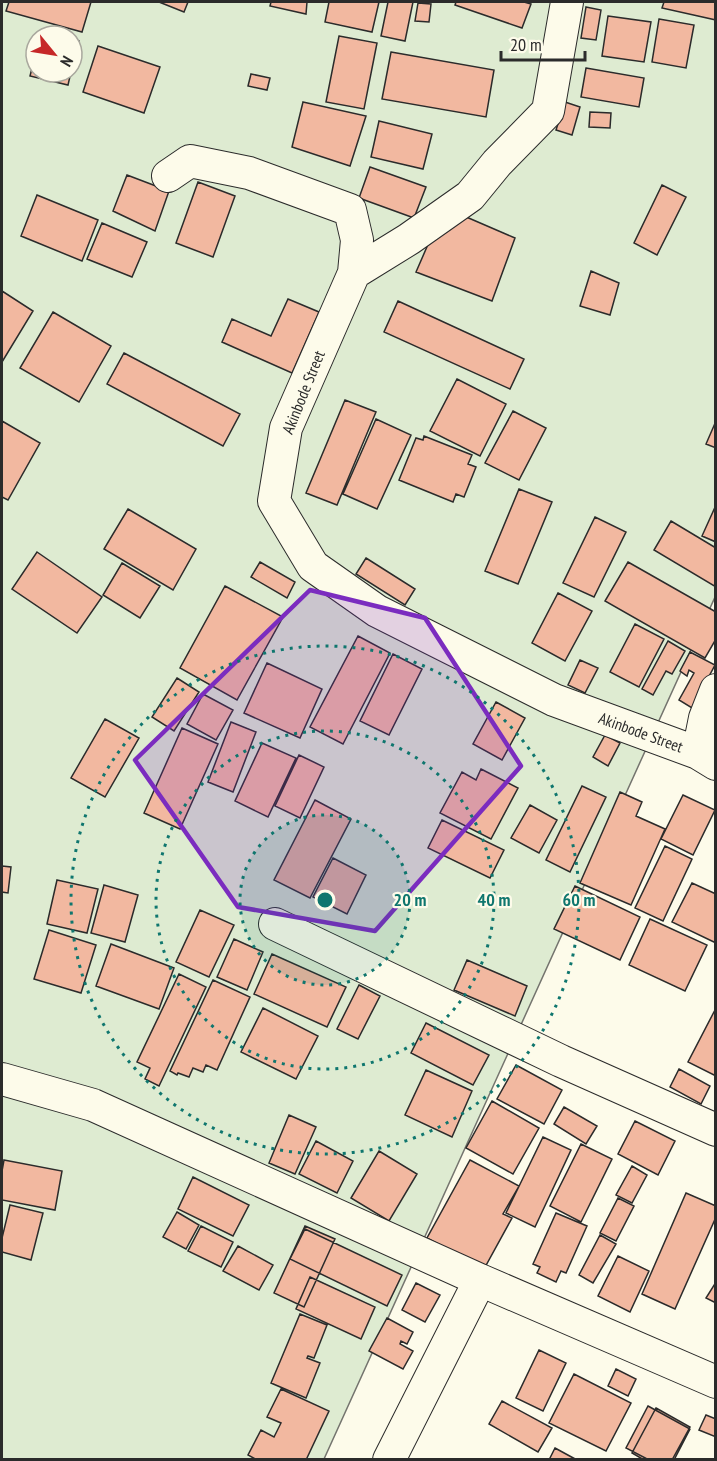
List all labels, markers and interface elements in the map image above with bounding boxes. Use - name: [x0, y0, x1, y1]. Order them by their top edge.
- north arrow: [24, 24, 84, 84]
- scale bar: [501, 24, 585, 62]
- text: 20 m: [510, 33, 542, 56]
- text: N: [56, 53, 78, 70]
- street label: Akinbode Street: [277, 347, 329, 437]
- street label: Akinbode Street: [596, 708, 686, 757]
- text: 20 m: [394, 888, 426, 911]
- text: 40 m: [478, 888, 510, 911]
- text: 60 m: [563, 888, 595, 911]
- centre of rings: [315, 890, 335, 910]

